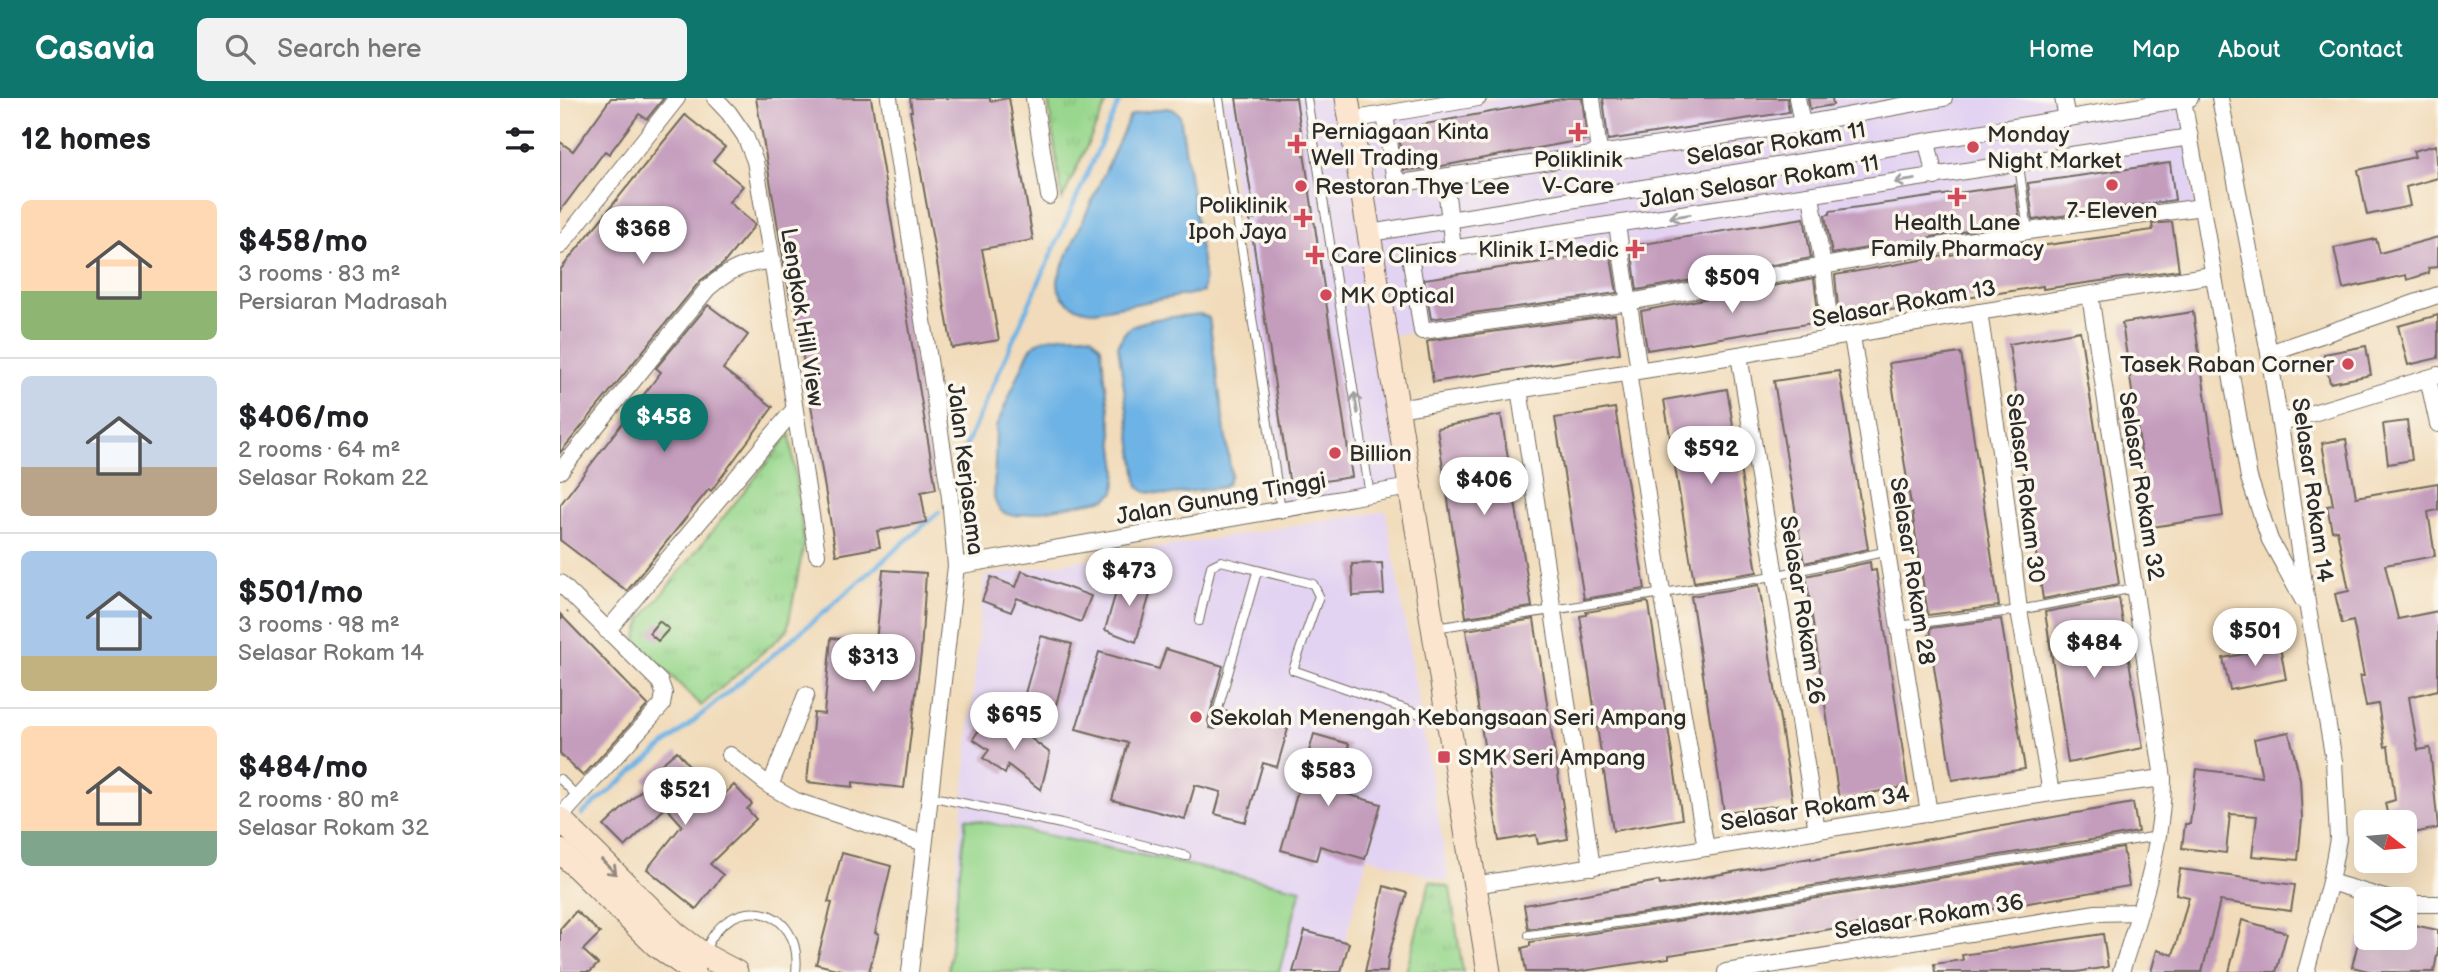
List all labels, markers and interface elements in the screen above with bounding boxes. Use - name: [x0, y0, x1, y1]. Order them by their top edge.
- search box: [197, 18, 687, 81]
- text: Casavia: [35, 29, 155, 69]
- icon: search: [221, 30, 259, 68]
- text: Search here: [277, 34, 421, 65]
- text: Home: [2029, 35, 2094, 64]
- text: Map: [2132, 35, 2180, 64]
- text: About: [2218, 35, 2280, 64]
- text: Contact: [2318, 35, 2403, 64]
- street label: Selasar Rokam 11: [1685, 116, 1868, 172]
- place label: Perniagaan Kinta Well Trading: [1311, 118, 1489, 172]
- icon: filters: [501, 121, 539, 159]
- place label: Monday Night Market: [1987, 121, 2122, 175]
- text: 12 homes: [21, 122, 151, 158]
- marker: Poliklinik V-Care: [1568, 122, 1588, 142]
- marker: Perniagaan Kinta Well Trading: [1289, 136, 1305, 152]
- marker: Monday Night Market: [1965, 139, 1981, 155]
- place label: Poliklinik V-Care: [1534, 146, 1623, 200]
- street label: Jalan Selasar Rokam 11: [1637, 149, 1881, 215]
- place label: Restoran Thye Lee: [1315, 173, 1510, 201]
- one-way arrow: [1894, 175, 1917, 188]
- marker: 7-Eleven: [2104, 177, 2120, 193]
- marker: Restoran Thye Lee: [1293, 178, 1309, 194]
- marker: Health Lane Family Pharmacy: [1949, 189, 1965, 205]
- place label: Poliklinik Ipoh Jaya: [1188, 192, 1288, 246]
- place label: 7-Eleven: [2067, 197, 2157, 225]
- pin: $368: [602, 206, 684, 266]
- marker: Poliklinik Ipoh Jaya: [1293, 208, 1313, 228]
- place label: Health Lane Family Pharmacy: [1870, 209, 2044, 263]
- one-way arrow: [1669, 210, 1692, 223]
- text: $368: [615, 215, 671, 243]
- text: $458/mo: [238, 224, 368, 260]
- street label: Lengkok Hill View: [774, 226, 830, 409]
- icon: home: [77, 228, 161, 312]
- place label: Klinik I-Medic: [1478, 236, 1619, 264]
- marker: Klinik I-Medic: [1625, 239, 1645, 259]
- place label: Care Clinics: [1331, 242, 1457, 270]
- marker: Care Clinics: [1305, 245, 1325, 265]
- pin: $509: [1691, 256, 1773, 315]
- text: 3 rooms · 83 m²: [238, 260, 400, 288]
- text: $509: [1704, 264, 1760, 292]
- street label: Selasar Rokam 13: [1810, 274, 1998, 334]
- place label: MK Optical: [1340, 282, 1454, 310]
- marker: MK Optical: [1318, 287, 1334, 303]
- text: Persiaran Madrasah: [238, 288, 447, 316]
- place label: Tasek Raban Corner: [2120, 351, 2335, 379]
- marker: Tasek Raban Corner: [2340, 356, 2356, 372]
- street label: Jalan Kerjasama: [941, 381, 989, 557]
- street label: Selasar Rokam 32: [2112, 390, 2170, 583]
- one-way arrow: [1349, 392, 1362, 415]
- street label: Selasar Rokam 30: [1999, 392, 2051, 584]
- pin: $458: [623, 394, 705, 454]
- street label: Selasar Rokam 14: [2285, 396, 2339, 584]
- text: $406/mo: [238, 400, 369, 436]
- text: $458: [636, 403, 692, 431]
- icon: home: [77, 404, 161, 488]
- pin: $592: [1670, 426, 1752, 486]
- text: $592: [1683, 435, 1739, 463]
- text: 2 rooms · 64 m²: [238, 436, 400, 464]
- place label: Billion: [1349, 440, 1412, 468]
- marker: Billion: [1327, 445, 1343, 461]
- pin: $406: [1443, 458, 1525, 517]
- text: Selasar Rokam 22: [238, 464, 428, 492]
- text: $406: [1456, 466, 1512, 494]
- street label: Jalan Gunung Tinggi: [1114, 467, 1328, 531]
- street label: Selasar Rokam 28: [1883, 475, 1941, 667]
- street label: Selasar Rokam 26: [1773, 514, 1831, 706]
- pin: $473: [1088, 548, 1170, 608]
- text: $473: [1102, 557, 1156, 585]
- text: $501/mo: [238, 575, 363, 611]
- icon: home: [77, 579, 161, 663]
- pin: $501: [2214, 608, 2296, 668]
- text: 3 rooms · 98 m²: [238, 611, 400, 639]
- text: $501: [2229, 617, 2281, 645]
- pin: $484: [2053, 620, 2135, 680]
- text: $484: [2066, 629, 2122, 657]
- pin: $313: [832, 634, 914, 694]
- text: Selasar Rokam 14: [238, 639, 424, 667]
- text: $313: [847, 643, 899, 671]
- pin: $695: [973, 692, 1055, 752]
- text: $695: [986, 701, 1042, 729]
- place label: Sekolah Menengah Kebangsaan Seri Ampang: [1210, 704, 1686, 732]
- marker: Sekolah Menengah Kebangsaan Seri Ampang: [1188, 709, 1204, 725]
- place label: SMK Seri Ampang: [1458, 744, 1645, 772]
- pin: $583: [1287, 748, 1369, 808]
- marker: SMK Seri Ampang: [1436, 749, 1452, 765]
- text: $484/mo: [238, 750, 368, 786]
- icon: home: [77, 754, 161, 838]
- text: $583: [1300, 757, 1356, 785]
- pin: $521: [644, 768, 726, 827]
- text: $521: [659, 776, 711, 804]
- street label: Selasar Rokam 34: [1719, 780, 1912, 838]
- text: 2 rooms · 80 m²: [238, 786, 399, 814]
- north arrow: [2354, 810, 2417, 873]
- map controls: [2354, 810, 2417, 950]
- text: Selasar Rokam 32: [238, 814, 429, 842]
- one-way arrow: [600, 859, 617, 876]
- button: layers: [2354, 887, 2417, 950]
- street label: Selasar Rokam 36: [1833, 888, 2026, 946]

